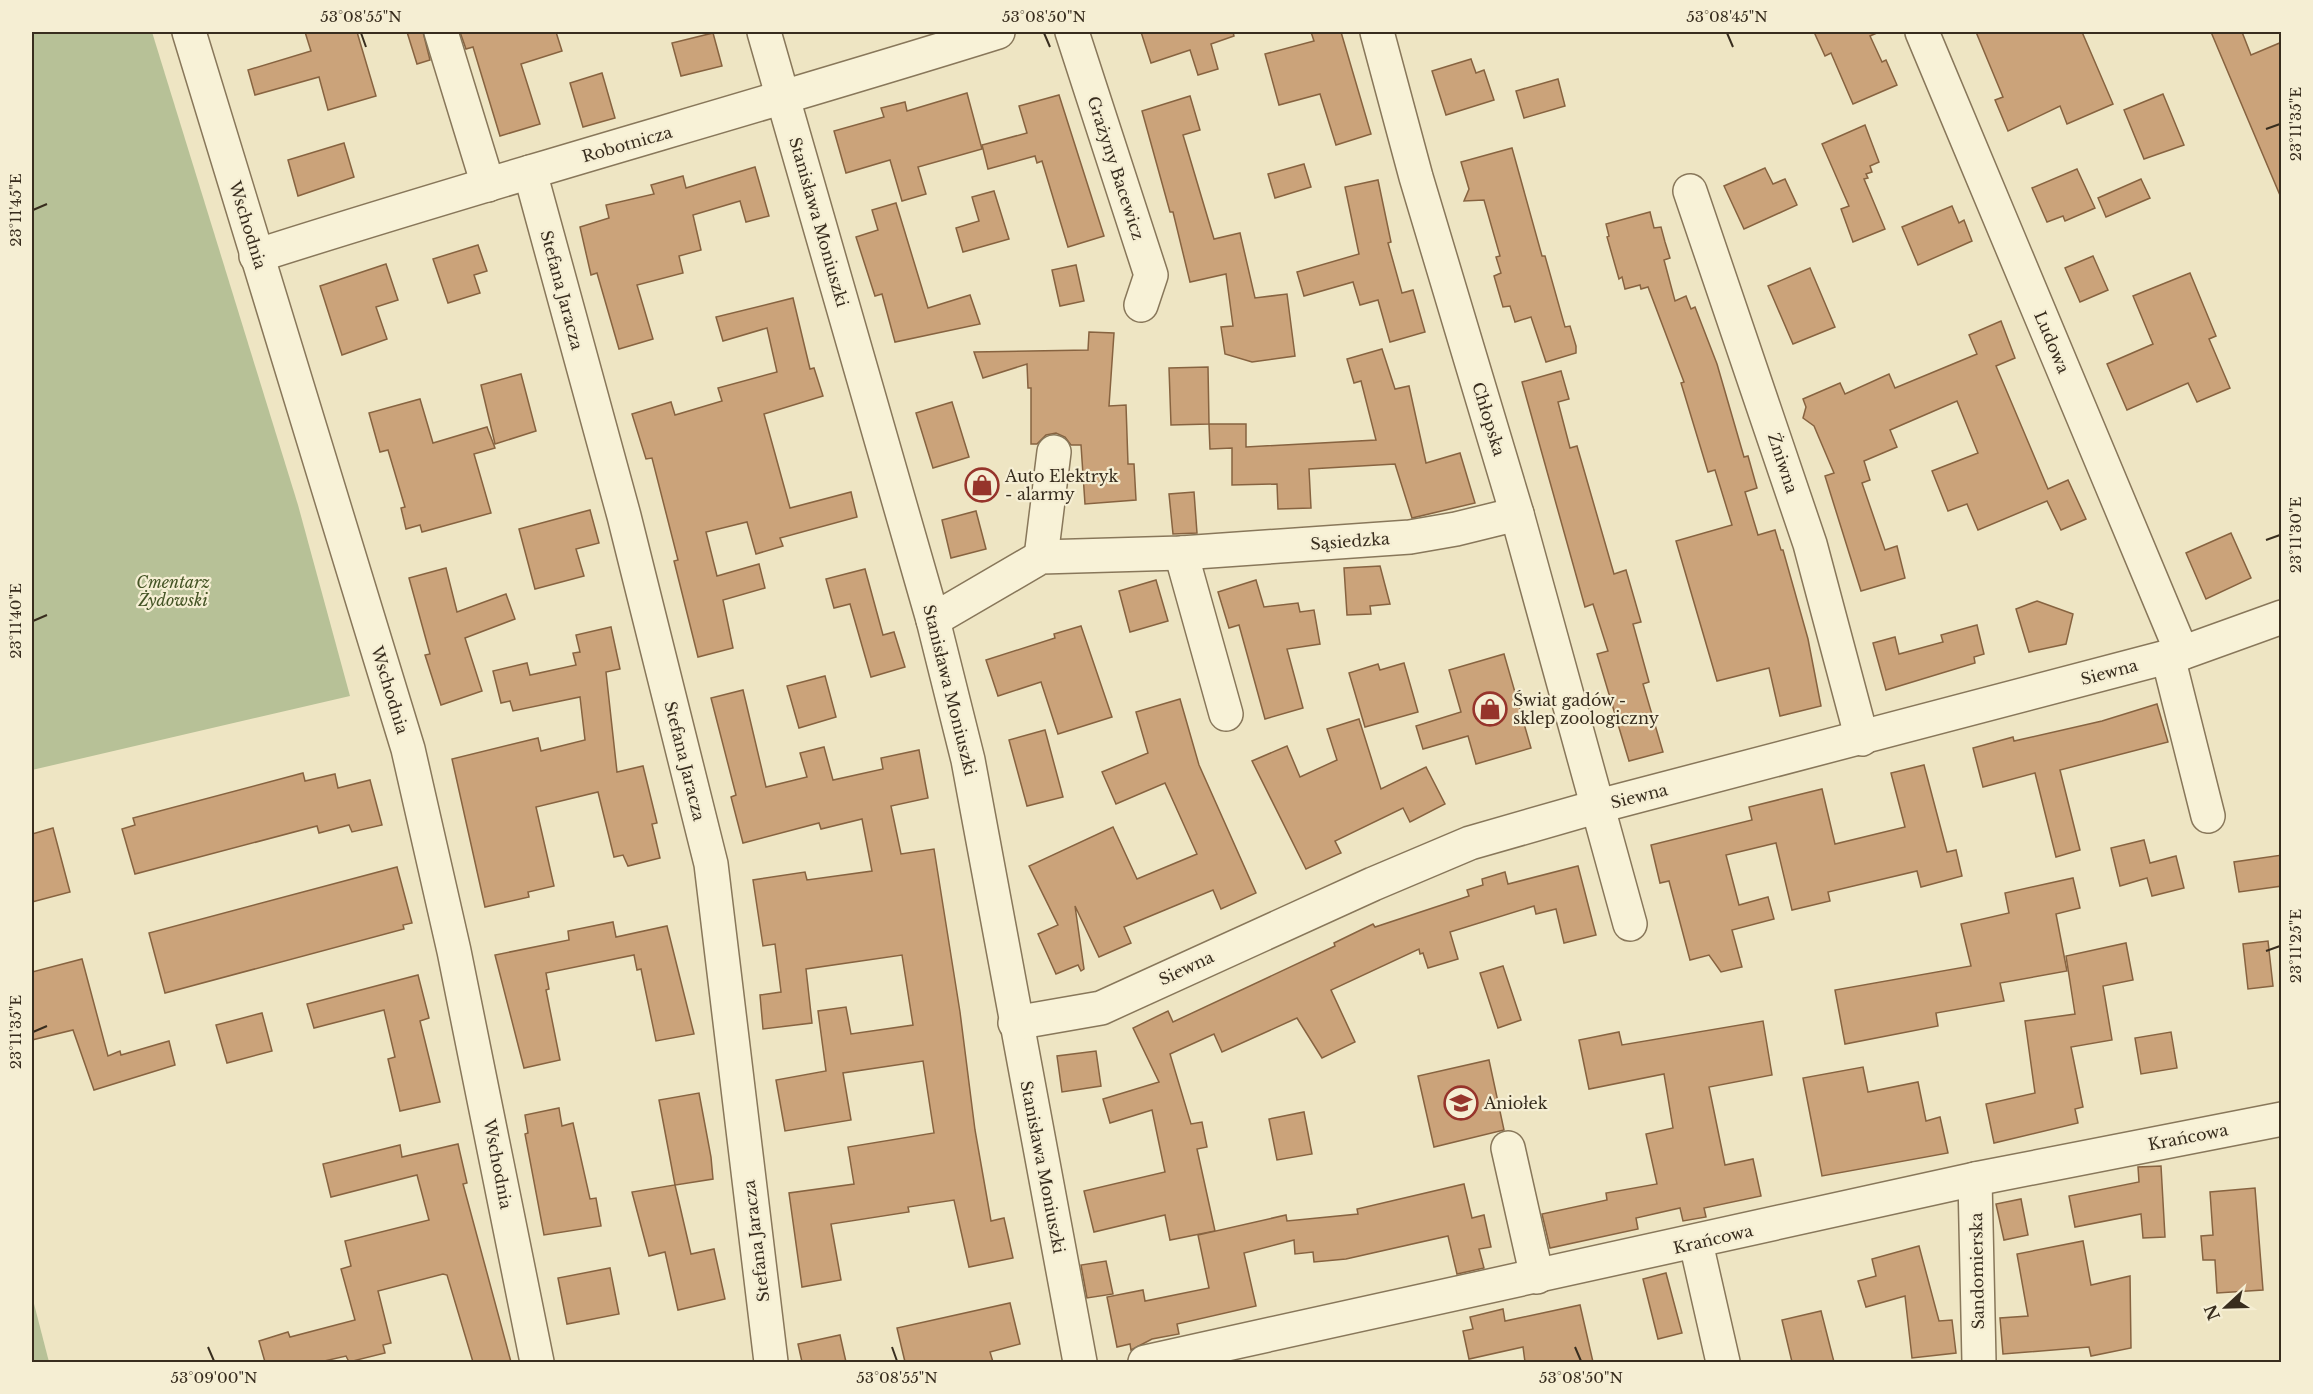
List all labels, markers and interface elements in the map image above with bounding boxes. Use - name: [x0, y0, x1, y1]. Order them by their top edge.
- text: 53°08'55"N: [320, 7, 402, 26]
- text: 53°08'50"N: [1002, 7, 1086, 26]
- text: 53°08'45"N: [1686, 7, 1768, 26]
- text: 23°11'35"E: [2286, 87, 2305, 161]
- street label: Grażyny Bacewicz: [1083, 94, 1149, 242]
- street label: Robotnicza: [580, 122, 674, 166]
- street label: Stanisława Moniuszki: [785, 135, 853, 310]
- text: 23°11'45"E: [6, 173, 25, 247]
- street label: Wschodnia: [225, 178, 271, 272]
- street label: Stefana Jaracza: [536, 228, 588, 352]
- street label: Ludowa: [2030, 308, 2074, 376]
- street label: Chłopska: [1468, 380, 1510, 459]
- street label: Żniwna: [1764, 430, 1802, 496]
- place label: Auto Elektryk - alarmy: [1004, 466, 1119, 504]
- shop icon: Auto Elektryk - alarmy: [964, 467, 1000, 503]
- text: 23°11'30"E: [2286, 497, 2305, 573]
- street label: Sąsiedzka: [1310, 528, 1390, 554]
- park label: Cmentarz Żydowski: [136, 572, 210, 610]
- text: 23°11'40"E: [6, 583, 25, 659]
- street label: Stanisława Moniuszki: [919, 602, 981, 778]
- street label: Wschodnia: [367, 643, 413, 737]
- street label: Siewna: [2078, 655, 2140, 689]
- place label: Świat gadów - sklep zoologiczny: [1513, 690, 1660, 728]
- shop icon: Świat gadów - sklep zoologiczny: [1472, 691, 1508, 727]
- street label: Stefana Jaracza: [660, 699, 710, 823]
- street label: Siewna: [1608, 779, 1670, 813]
- text: 23°11'25"E: [2286, 909, 2305, 983]
- street label: Siewna: [1155, 947, 1217, 989]
- text: 23°11'35"E: [6, 995, 25, 1069]
- street label: Stanisława Moniuszki: [1016, 1079, 1070, 1256]
- school or university icon: Aniołek: [1443, 1085, 1479, 1121]
- place label: Aniołek: [1483, 1093, 1548, 1113]
- street label: Wschodnia: [479, 1116, 517, 1211]
- street label: Krańcowa: [2146, 1119, 2230, 1155]
- street label: Stefana Jaracza: [739, 1179, 773, 1303]
- street label: Sandomierska: [1966, 1212, 1988, 1330]
- street label: Krańcowa: [1671, 1220, 1755, 1258]
- north arrow: [2196, 1277, 2256, 1337]
- text: N: [2200, 1302, 2224, 1323]
- text: 53°09'00"N: [171, 1368, 258, 1387]
- text: 53°08'55"N: [856, 1368, 938, 1387]
- text: 53°08'50"N: [1539, 1368, 1623, 1387]

